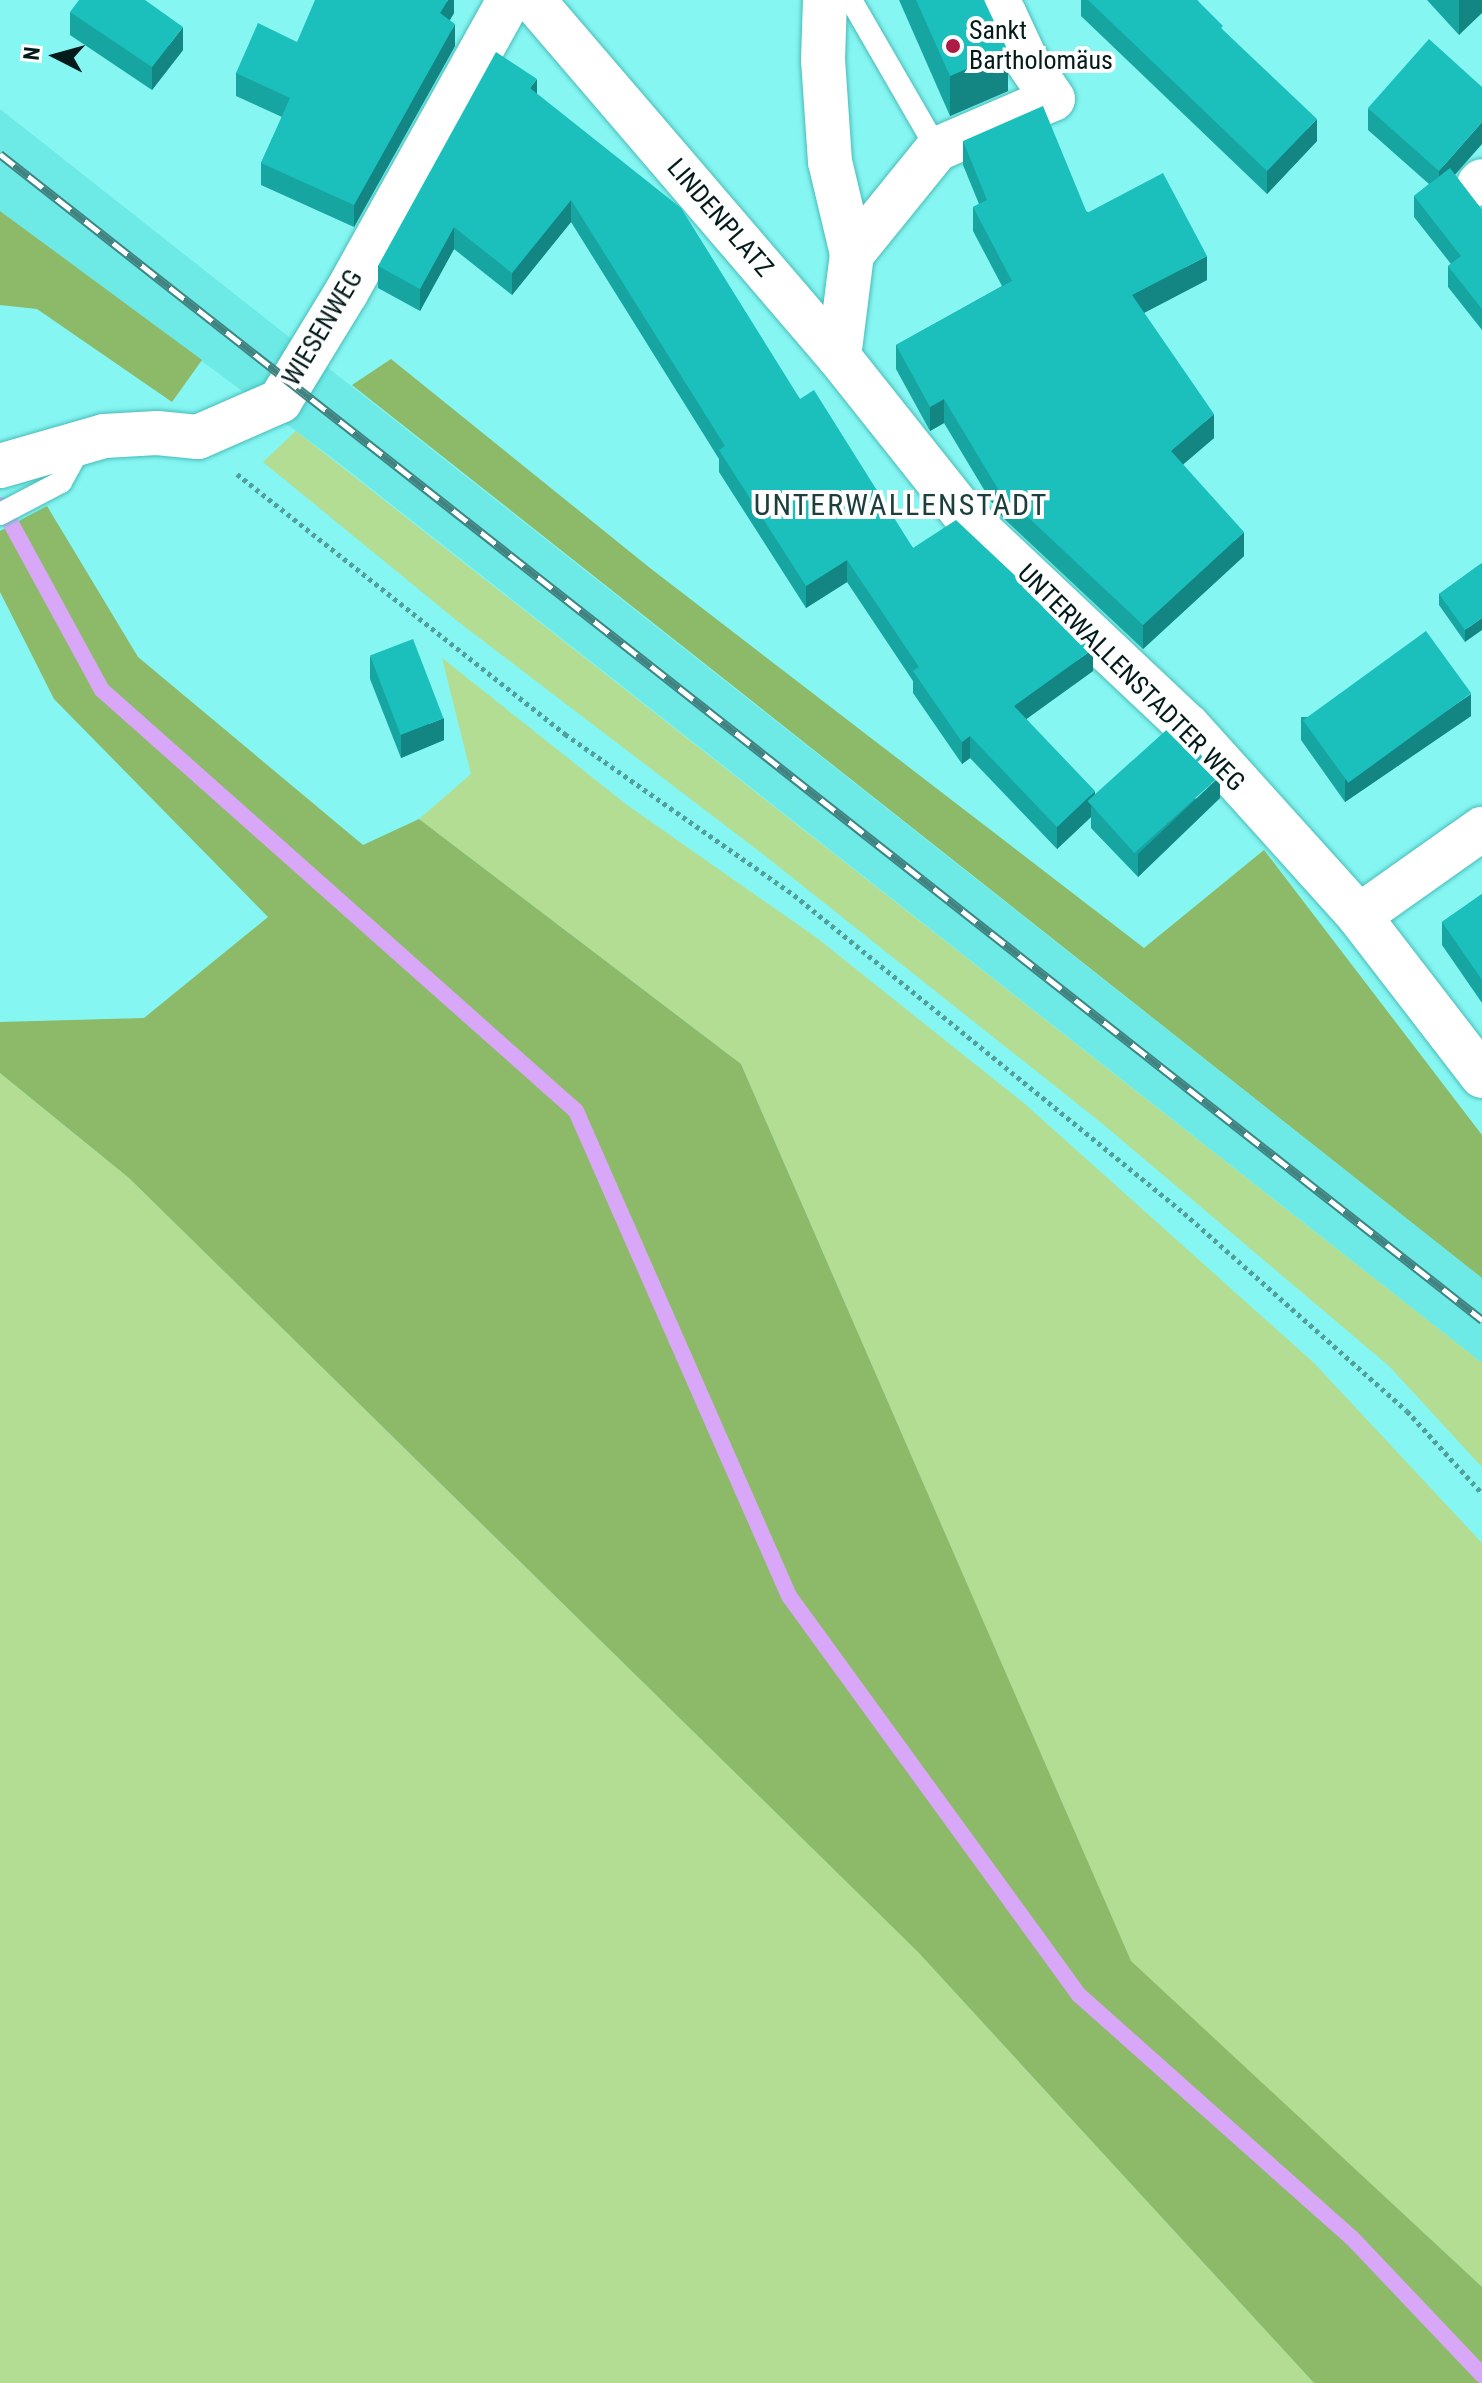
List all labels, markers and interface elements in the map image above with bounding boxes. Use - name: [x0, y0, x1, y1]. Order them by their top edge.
- place label: Sankt Bartholomäus: [969, 15, 1113, 76]
- north arrow: [16, 16, 96, 96]
- marker: Sankt Bartholomäus: [944, 37, 962, 55]
- text: N: [18, 45, 45, 61]
- street label: LINDENPLATZ: [660, 153, 780, 283]
- street label: WIESENWEG: [276, 264, 370, 392]
- district label: UNTERWALLENSTADT: [754, 487, 1048, 523]
- street label: UNTERWALLENSTADTER WEG: [1011, 558, 1251, 798]

